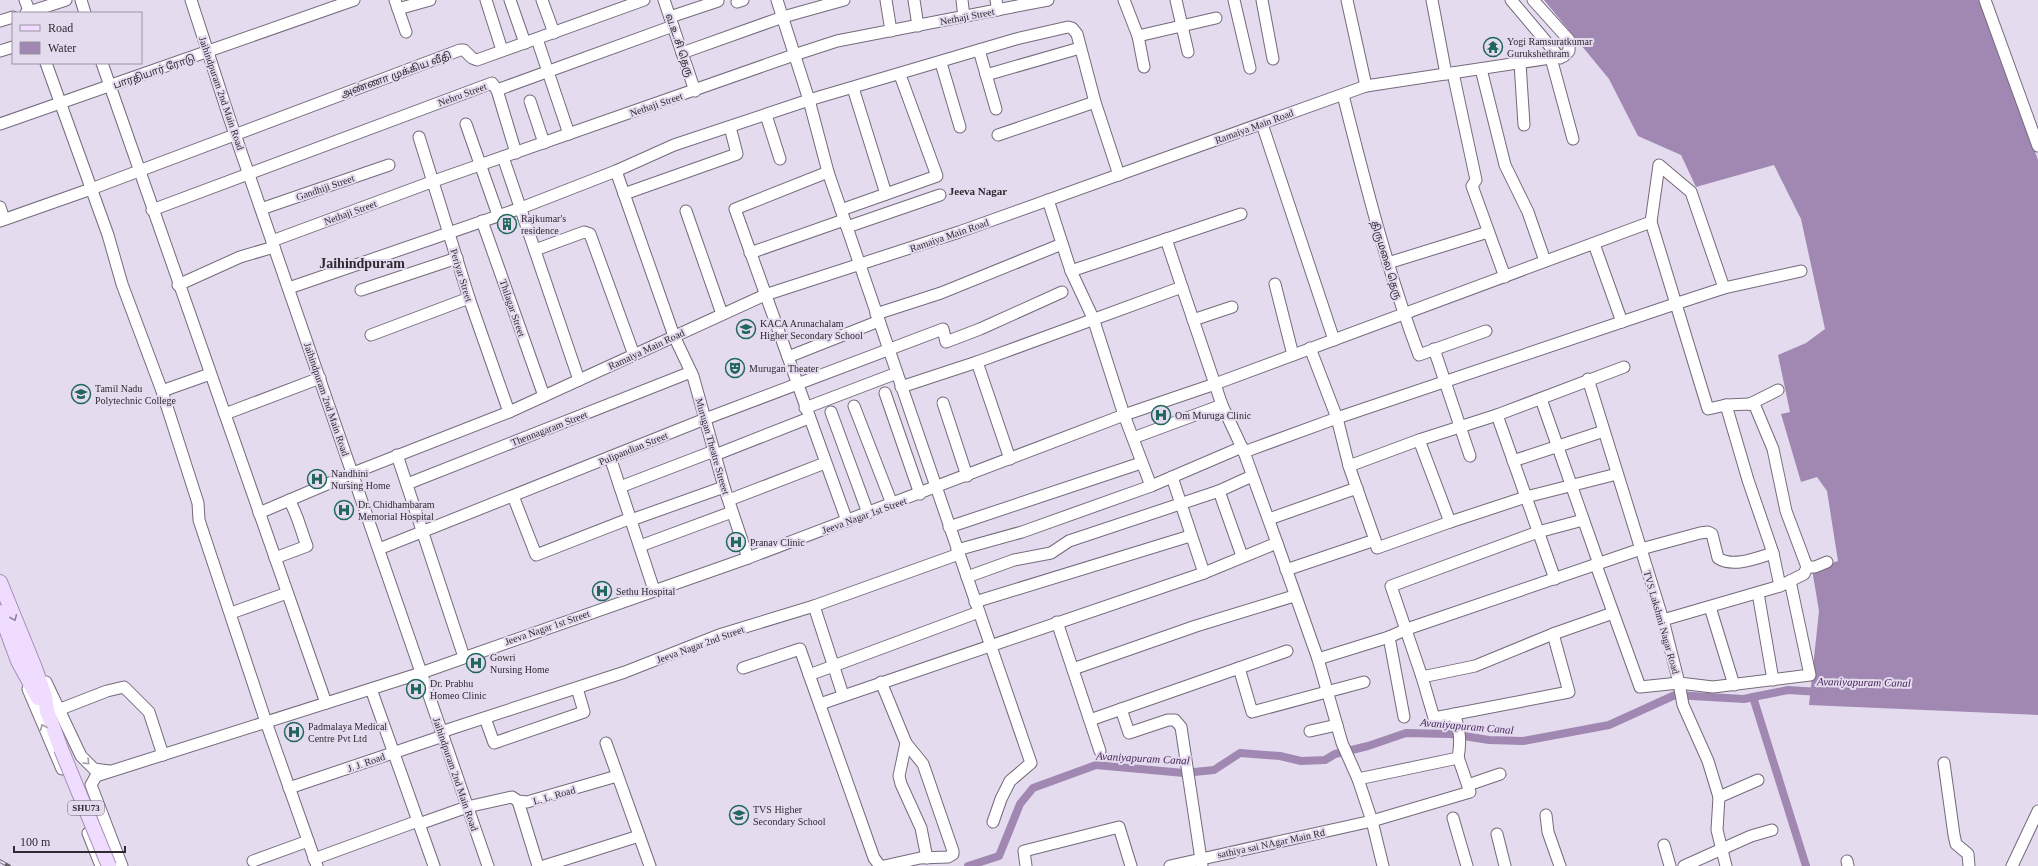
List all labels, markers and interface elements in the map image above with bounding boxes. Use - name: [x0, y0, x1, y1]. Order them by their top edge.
- street label: Nethaji Street: [939, 6, 995, 27]
- legend: [12, 12, 142, 64]
- street label: வ.உ.சி தெரு: [663, 12, 696, 79]
- text: Road: [48, 21, 73, 35]
- street label: Jaihindpuram 2nd Main Road: [197, 35, 246, 151]
- temple icon: Yogi Ramsuratkumar Gurukshethram: [1482, 36, 1504, 58]
- place label: Yogi Ramsuratkumar Gurukshethram: [1507, 36, 1593, 59]
- text: Water: [48, 41, 76, 55]
- street label: அண்ணா முக்கிய வீதி: [339, 49, 453, 101]
- street label: பாரதியார் ரோடு: [112, 52, 197, 92]
- street label: Nehru Street: [436, 81, 488, 108]
- street label: Nethaji Street: [628, 90, 684, 119]
- street label: Ramaiya Main Road: [1213, 107, 1295, 146]
- street label: Gandhiji Street: [295, 172, 356, 203]
- district label: Jeeva Nagar: [949, 185, 1007, 197]
- street label: Nethaji Street: [322, 198, 378, 227]
- building icon: Rajkumar's residence: [496, 213, 518, 235]
- place label: Rajkumar's residence: [521, 213, 566, 236]
- street label: Ramaiya Main Road: [908, 217, 990, 254]
- street label: திருமலை தெரு: [1368, 219, 1404, 302]
- street label: Periyar Street: [448, 247, 475, 303]
- district label: Jaihindpuram: [319, 256, 405, 271]
- street label: Thilagar Street: [498, 278, 528, 338]
- school or university icon: KACA Arunachalam Higher Secondary School: [735, 318, 757, 340]
- place label: KACA Arunachalam Higher Secondary School: [760, 318, 863, 341]
- street label: Ramaiya Main Road: [606, 327, 686, 372]
- street label: Jaihindpuram 2nd Main Road: [302, 341, 351, 457]
- theatre icon: Murugan Theater: [724, 357, 746, 379]
- place label: Murugan Theater: [749, 363, 819, 374]
- school or university icon: Tamil Nadu Polytechnic College: [70, 383, 92, 405]
- place label: Tamil Nadu Polytechnic College: [95, 383, 176, 406]
- street label: Murugan Theatre Streeet: [693, 397, 732, 496]
- hospital icon: Om Muruga Clinic: [1150, 404, 1172, 426]
- street label: Thennagaram Street: [509, 409, 589, 448]
- place label: Om Muruga Clinic: [1175, 410, 1252, 421]
- street label: Pulipandian Street: [597, 429, 670, 467]
- hospital icon: Nandhini Nursing Home: [306, 468, 328, 490]
- place label: Nandhini Nursing Home: [331, 468, 391, 491]
- street label: Jeeva Nagar 1st Street: [820, 495, 908, 536]
- hospital icon: Dr. Chidhambaram Memorial Hospital: [333, 499, 355, 521]
- place label: Dr. Chidhambaram Memorial Hospital: [358, 499, 435, 522]
- hospital icon: Pranav Clinic: [725, 531, 747, 553]
- place label: Pranav Clinic: [750, 537, 805, 548]
- street label: TVS Lakshmi Nagar Road: [1641, 569, 1682, 675]
- hospital icon: Sethu Hospital: [591, 580, 613, 602]
- place label: Sethu Hospital: [616, 586, 675, 597]
- street label: Jeeva Nagar 1st Street: [503, 608, 591, 647]
- one-way arrow: [10, 615, 18, 622]
- street label: Jeeva Nagar 2nd Street: [655, 623, 746, 665]
- hospital icon: Gowri Nursing Home: [465, 652, 487, 674]
- place label: Gowri Nursing Home: [490, 652, 550, 675]
- water label: Avaniyapuram Canal: [1816, 675, 1911, 689]
- hospital icon: Dr. Prabhu Homeo Clinic: [405, 678, 427, 700]
- place label: Dr. Prabhu Homeo Clinic: [430, 678, 487, 701]
- street label: Jaihindpuram 2nd Main Road: [431, 716, 480, 832]
- water label: Avaniyapuram Canal: [1419, 716, 1514, 736]
- hospital icon: Padmalaya Medical Centre Pvt Ltd: [283, 721, 305, 743]
- place label: Padmalaya Medical Centre Pvt Ltd: [308, 721, 387, 744]
- one-way arrow: [40, 723, 48, 731]
- water label: Avaniyapuram Canal: [1095, 750, 1190, 766]
- street label: J. J. Road: [346, 751, 386, 774]
- one-way arrow: [82, 757, 90, 765]
- street label: L. L. Road: [532, 784, 576, 807]
- road number: SHU73: [68, 801, 104, 815]
- school or university icon: TVS Higher Secondary School: [728, 804, 750, 826]
- place label: TVS Higher Secondary School: [753, 804, 826, 827]
- street label: sathiya sai NAgar Main Rd: [1216, 827, 1326, 860]
- scale bar: [14, 828, 125, 854]
- text: 100 m: [20, 835, 51, 849]

